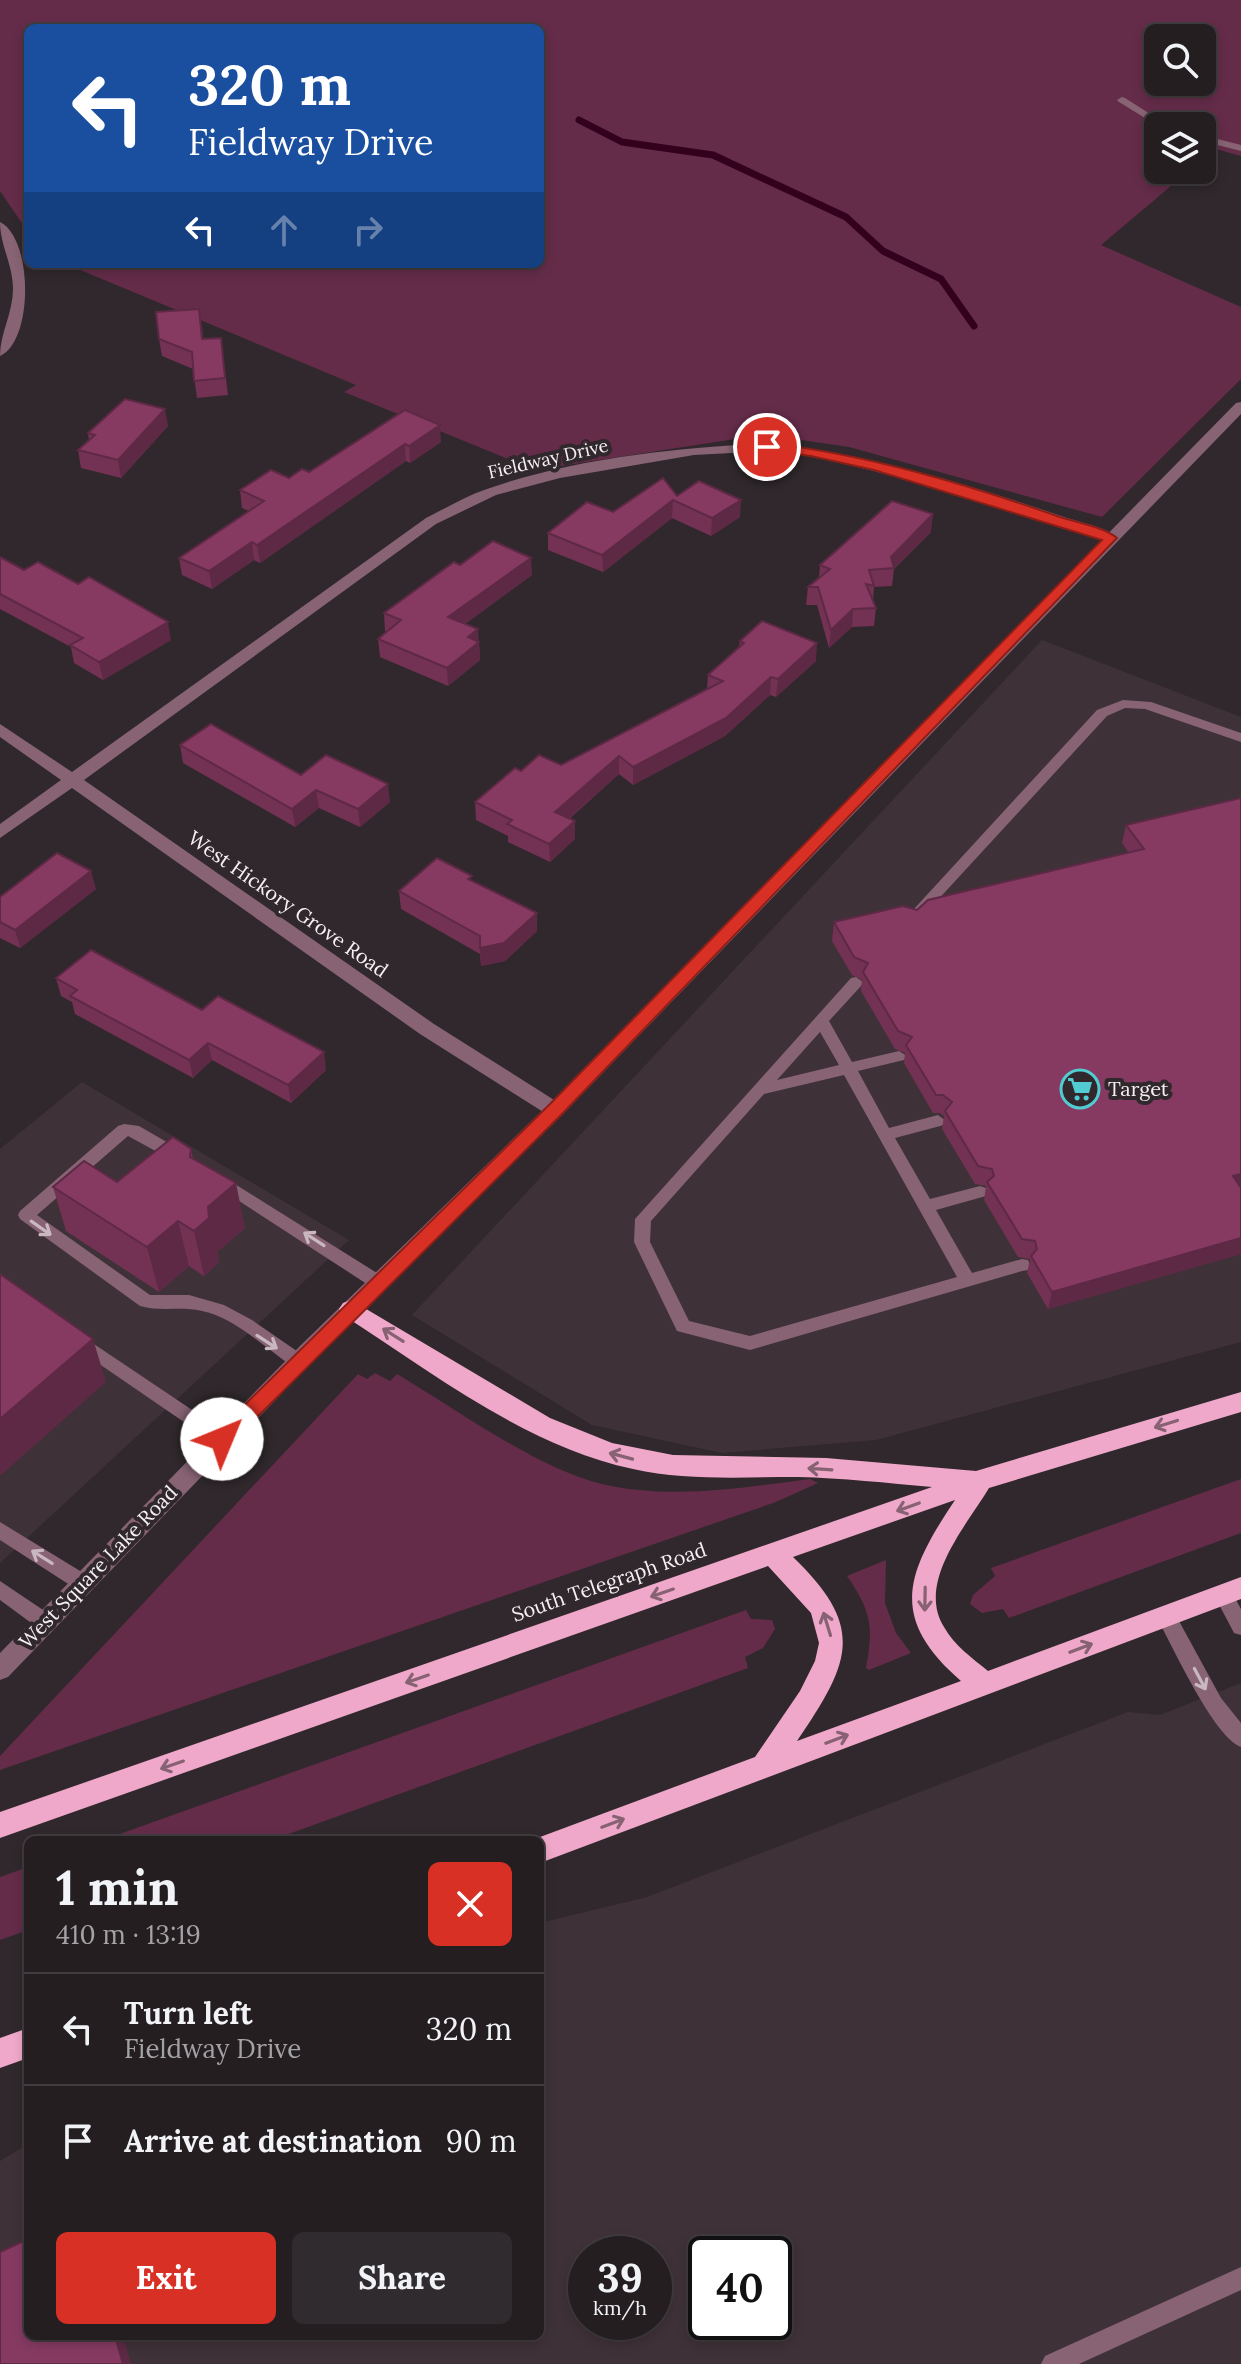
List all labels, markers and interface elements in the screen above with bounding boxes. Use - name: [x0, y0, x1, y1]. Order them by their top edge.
- map controls: [1144, 24, 1216, 184]
- button: search: [1144, 24, 1216, 96]
- text: 320 m: [188, 49, 351, 120]
- icon: left: [56, 56, 160, 160]
- button: layers: [1144, 112, 1216, 184]
- text: Fieldway Drive: [188, 119, 434, 165]
- icon: left: [178, 208, 222, 252]
- icon: ahead: [262, 208, 306, 252]
- icon: right: [346, 208, 390, 252]
- pin: [733, 413, 801, 481]
- icon: arrive: [745, 425, 789, 469]
- street label: Fieldway Drive: [485, 433, 611, 484]
- street label: West Hickory Grove Road: [183, 825, 393, 982]
- supermarket icon: Target: [1059, 1068, 1101, 1110]
- place label: Target: [1108, 1076, 1169, 1101]
- one-way arrow: [30, 1220, 52, 1236]
- one-way arrow: [303, 1231, 325, 1248]
- one-way arrow: [382, 1326, 405, 1342]
- one-way arrow: [256, 1333, 278, 1350]
- position arrow: [180, 1397, 264, 1481]
- one-way arrow: [1154, 1418, 1179, 1433]
- one-way arrow: [609, 1447, 635, 1462]
- one-way arrow: [807, 1462, 834, 1477]
- street label: West Square Lake Road: [13, 1480, 182, 1654]
- one-way arrow: [896, 1500, 921, 1515]
- street label: South Telegraph Road: [508, 1536, 710, 1627]
- one-way arrow: [31, 1548, 54, 1564]
- one-way arrow: [650, 1586, 675, 1601]
- one-way arrow: [917, 1586, 933, 1612]
- one-way arrow: [819, 1612, 833, 1637]
- one-way arrow: [1068, 1640, 1092, 1654]
- one-way arrow: [1193, 1667, 1209, 1690]
- one-way arrow: [405, 1672, 430, 1687]
- one-way arrow: [824, 1731, 849, 1745]
- one-way arrow: [160, 1758, 185, 1773]
- one-way arrow: [600, 1815, 625, 1829]
- text: 1 min: [56, 1857, 179, 1918]
- button: close: [428, 1862, 512, 1946]
- text: 410 m · 13:19: [56, 1918, 201, 1951]
- text: Turn left: [124, 1994, 252, 2032]
- icon: left: [56, 2007, 100, 2051]
- text: 320 m: [426, 2010, 512, 2048]
- text: Fieldway Drive: [124, 2032, 301, 2065]
- icon: arrive: [56, 2119, 100, 2163]
- text: Arrive at destination: [124, 2122, 422, 2160]
- text: 90 m: [446, 2122, 517, 2160]
- button: Exit: [56, 2232, 276, 2324]
- button: Share: [292, 2232, 512, 2324]
- speed limit sign: 40: [688, 2236, 792, 2340]
- text: 39: [597, 2252, 643, 2303]
- text: km/h: [593, 2295, 647, 2320]

